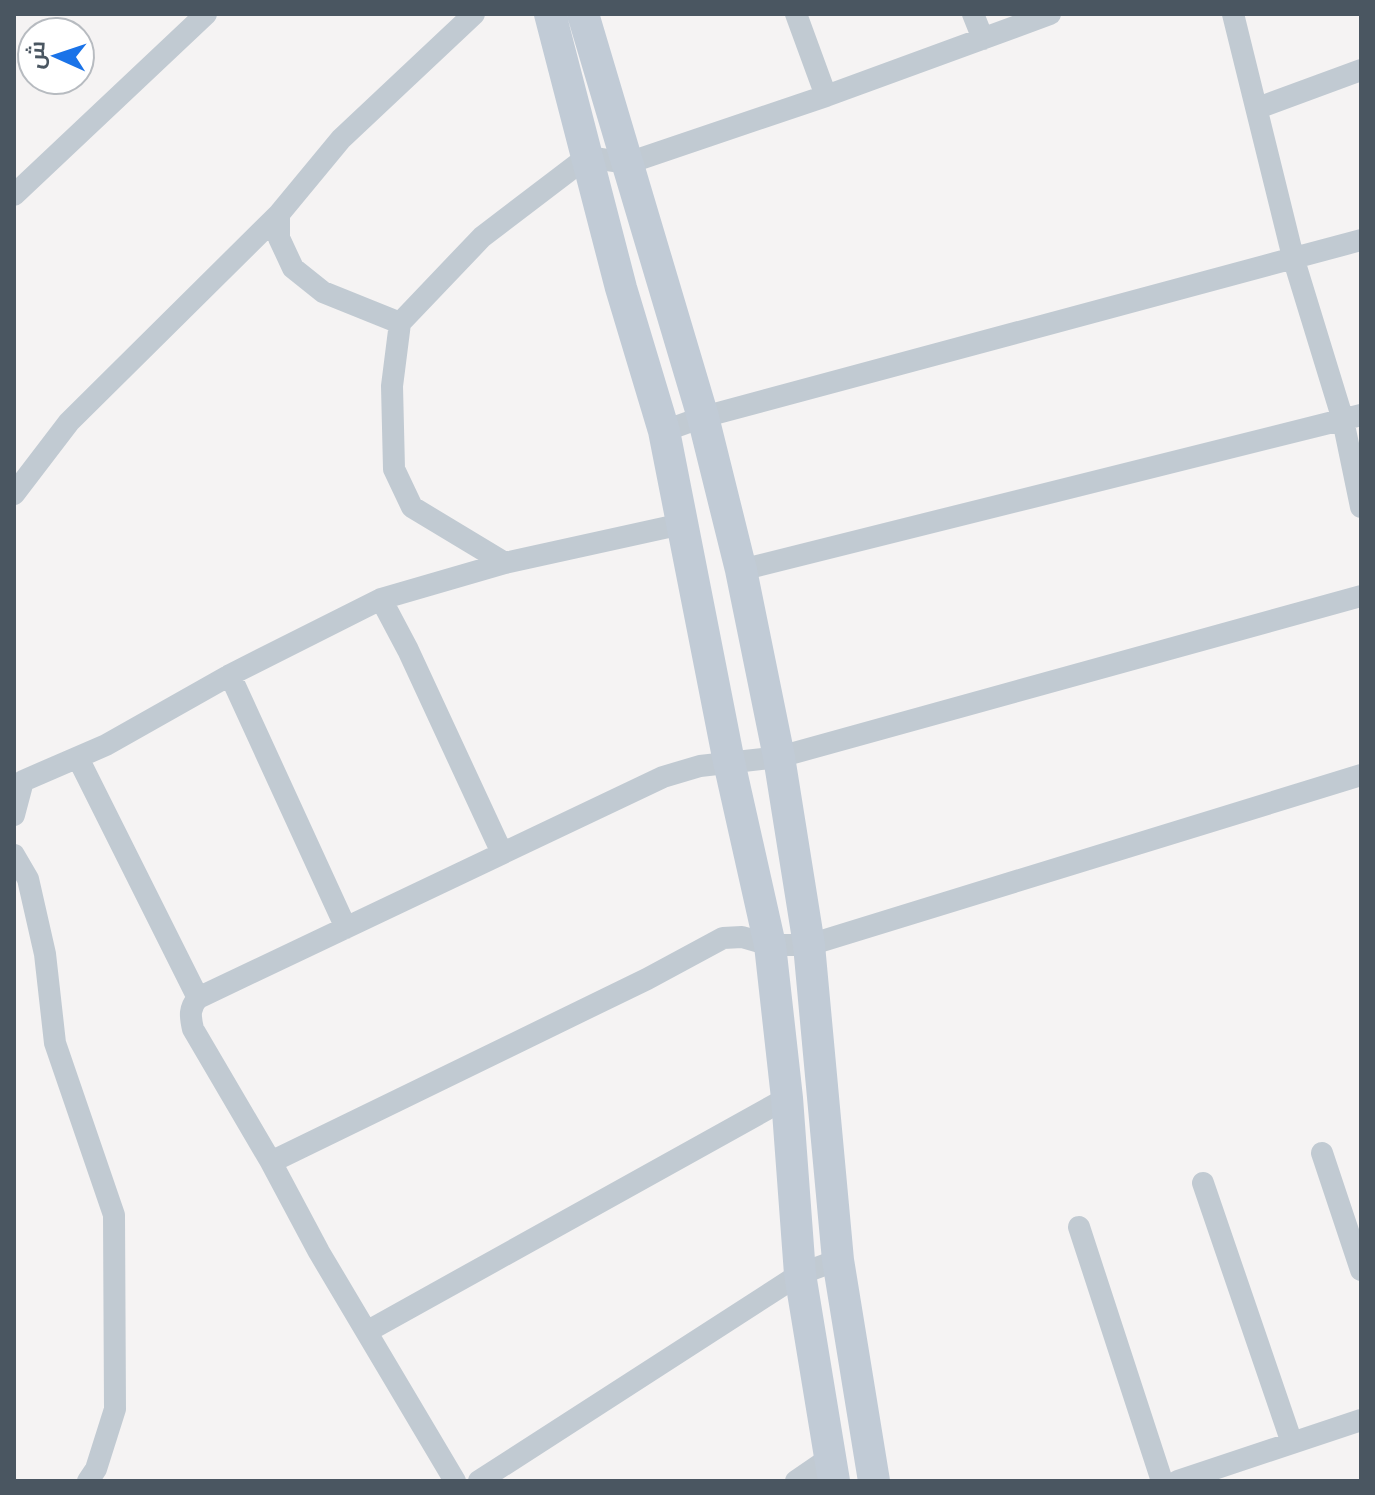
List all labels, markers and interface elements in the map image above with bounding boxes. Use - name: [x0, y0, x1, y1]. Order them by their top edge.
- north arrow: [16, 16, 96, 96]
- text: ش: [22, 40, 51, 70]

